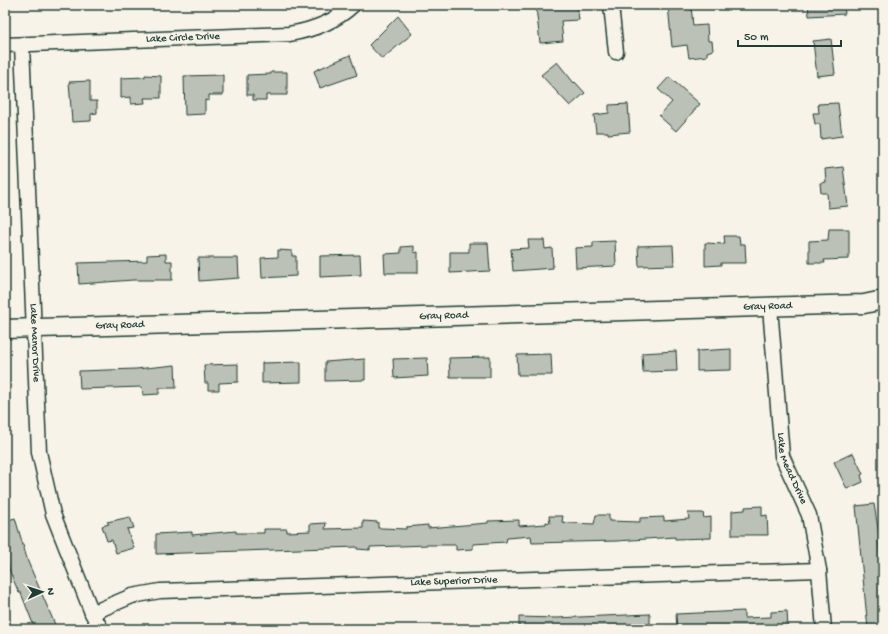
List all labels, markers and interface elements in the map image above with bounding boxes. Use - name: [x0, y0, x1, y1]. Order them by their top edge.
- scale bar: [738, 22, 841, 48]
- street label: Lake Circle Drive: [146, 31, 220, 46]
- text: 50 m: [744, 31, 769, 45]
- street label: Gray Road: [743, 300, 794, 314]
- street label: Lake Manor Drive: [27, 303, 42, 383]
- street label: Gray Road: [419, 309, 470, 323]
- street label: Gray Road: [95, 319, 146, 332]
- street label: Lake Mead Drive: [774, 432, 809, 506]
- north arrow: [22, 572, 62, 612]
- street label: Lake Superior Drive: [410, 574, 498, 589]
- text: N: [44, 588, 56, 595]

